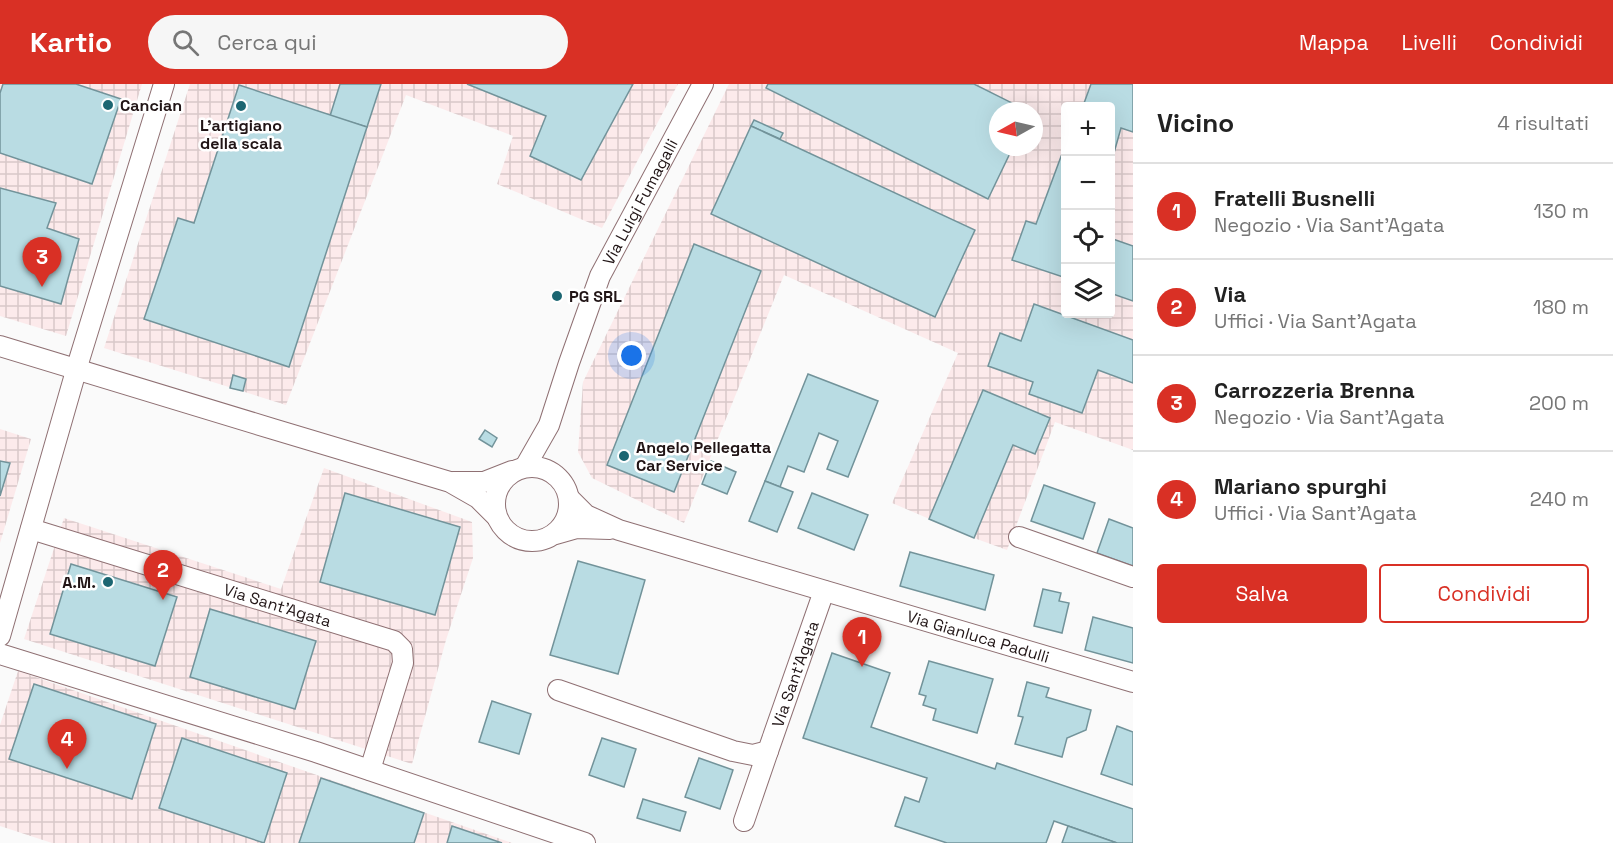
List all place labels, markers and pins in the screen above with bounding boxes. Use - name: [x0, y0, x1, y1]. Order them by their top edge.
- place label: Cancian: [120, 95, 182, 116]
- marker: Cancian: [101, 98, 115, 112]
- marker: L'artigiano della scala: [234, 99, 248, 113]
- place label: L'artigiano della scala: [200, 115, 282, 154]
- pin: 3: [22, 238, 62, 287]
- place label: PG SRL: [569, 286, 622, 307]
- marker: PG SRL: [550, 289, 564, 303]
- place label: Angelo Pellegatta Car Service: [636, 437, 771, 476]
- marker: Angelo Pellegatta Car Service: [617, 449, 631, 463]
- pin: 2: [144, 550, 182, 600]
- place label: A.M.: [62, 572, 96, 593]
- marker: A.M.: [101, 575, 115, 589]
- pin: 1: [842, 618, 882, 667]
- pin: 4: [48, 720, 86, 769]

